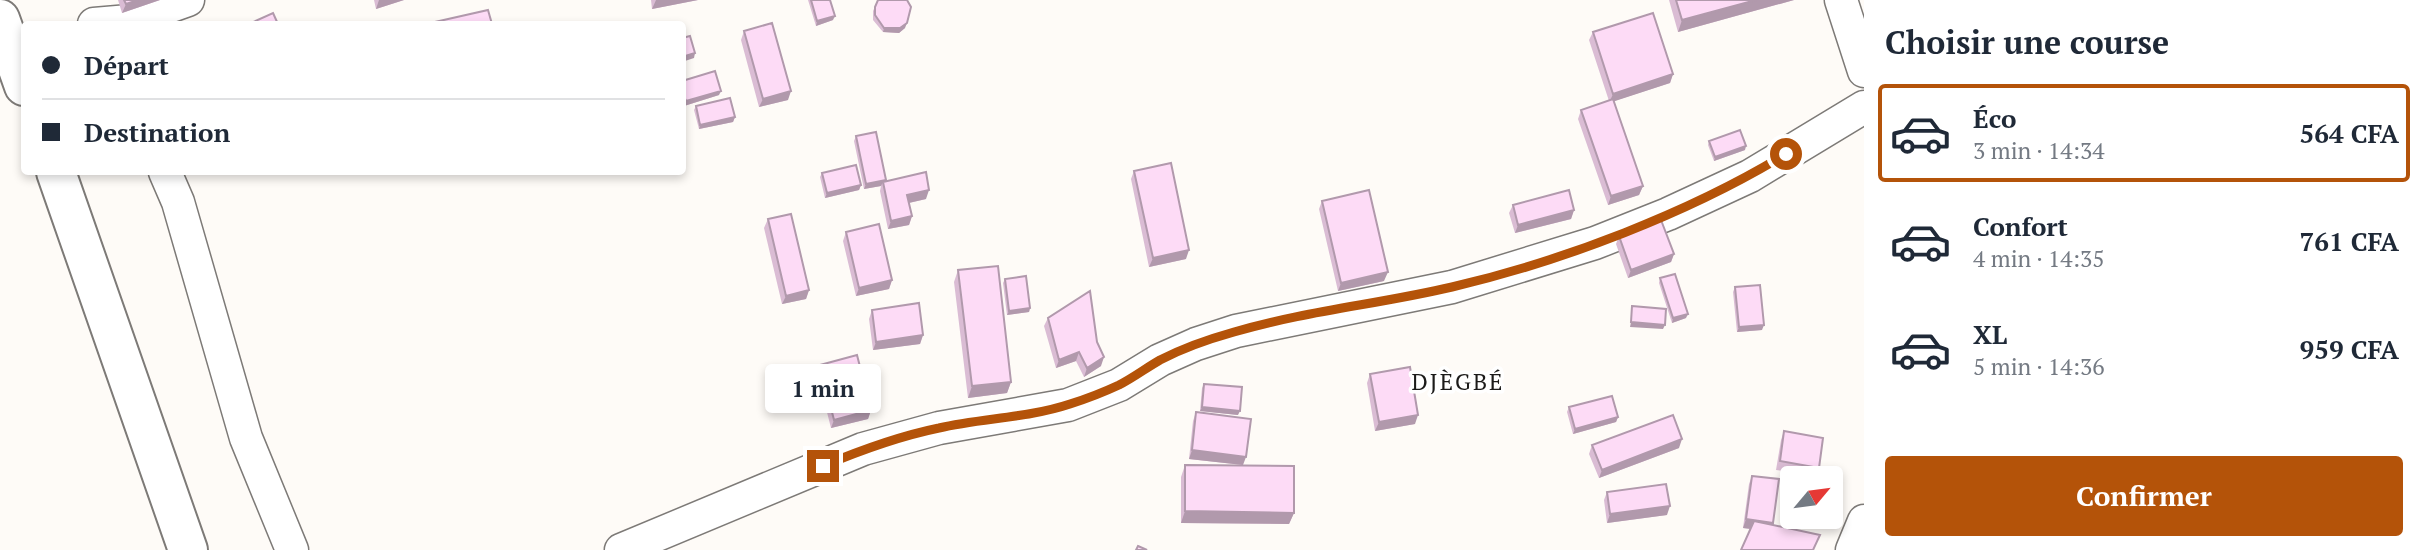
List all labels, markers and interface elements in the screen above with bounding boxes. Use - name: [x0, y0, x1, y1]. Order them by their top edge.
- text: Choisir une course: [1885, 21, 2169, 63]
- text: Départ: [84, 48, 169, 82]
- text: Éco: [1973, 101, 2016, 135]
- icon: car: [1889, 102, 1952, 165]
- text: Destination: [84, 115, 230, 149]
- text: 564 CFA: [2300, 116, 2399, 150]
- text: 3 min · 14:34: [1973, 135, 2105, 166]
- route start: [1770, 138, 1802, 170]
- text: Confort: [1973, 209, 2068, 243]
- icon: car: [1889, 210, 1952, 273]
- text: 761 CFA: [2300, 224, 2399, 258]
- text: 4 min · 14:35: [1973, 243, 2105, 274]
- text: XL: [1973, 317, 2007, 351]
- icon: car: [1889, 318, 1952, 381]
- text: 959 CFA: [2300, 332, 2399, 366]
- text: 5 min · 14:36: [1973, 351, 2105, 382]
- callout: 1 min: [765, 364, 881, 414]
- district label: DJÈGBÉ: [1412, 366, 1504, 397]
- text: 1 min: [792, 373, 854, 404]
- route end: [807, 450, 839, 482]
- button: Confirmer: [1885, 456, 2403, 536]
- north arrow: [1780, 466, 1843, 528]
- map controls: [1780, 466, 1843, 529]

